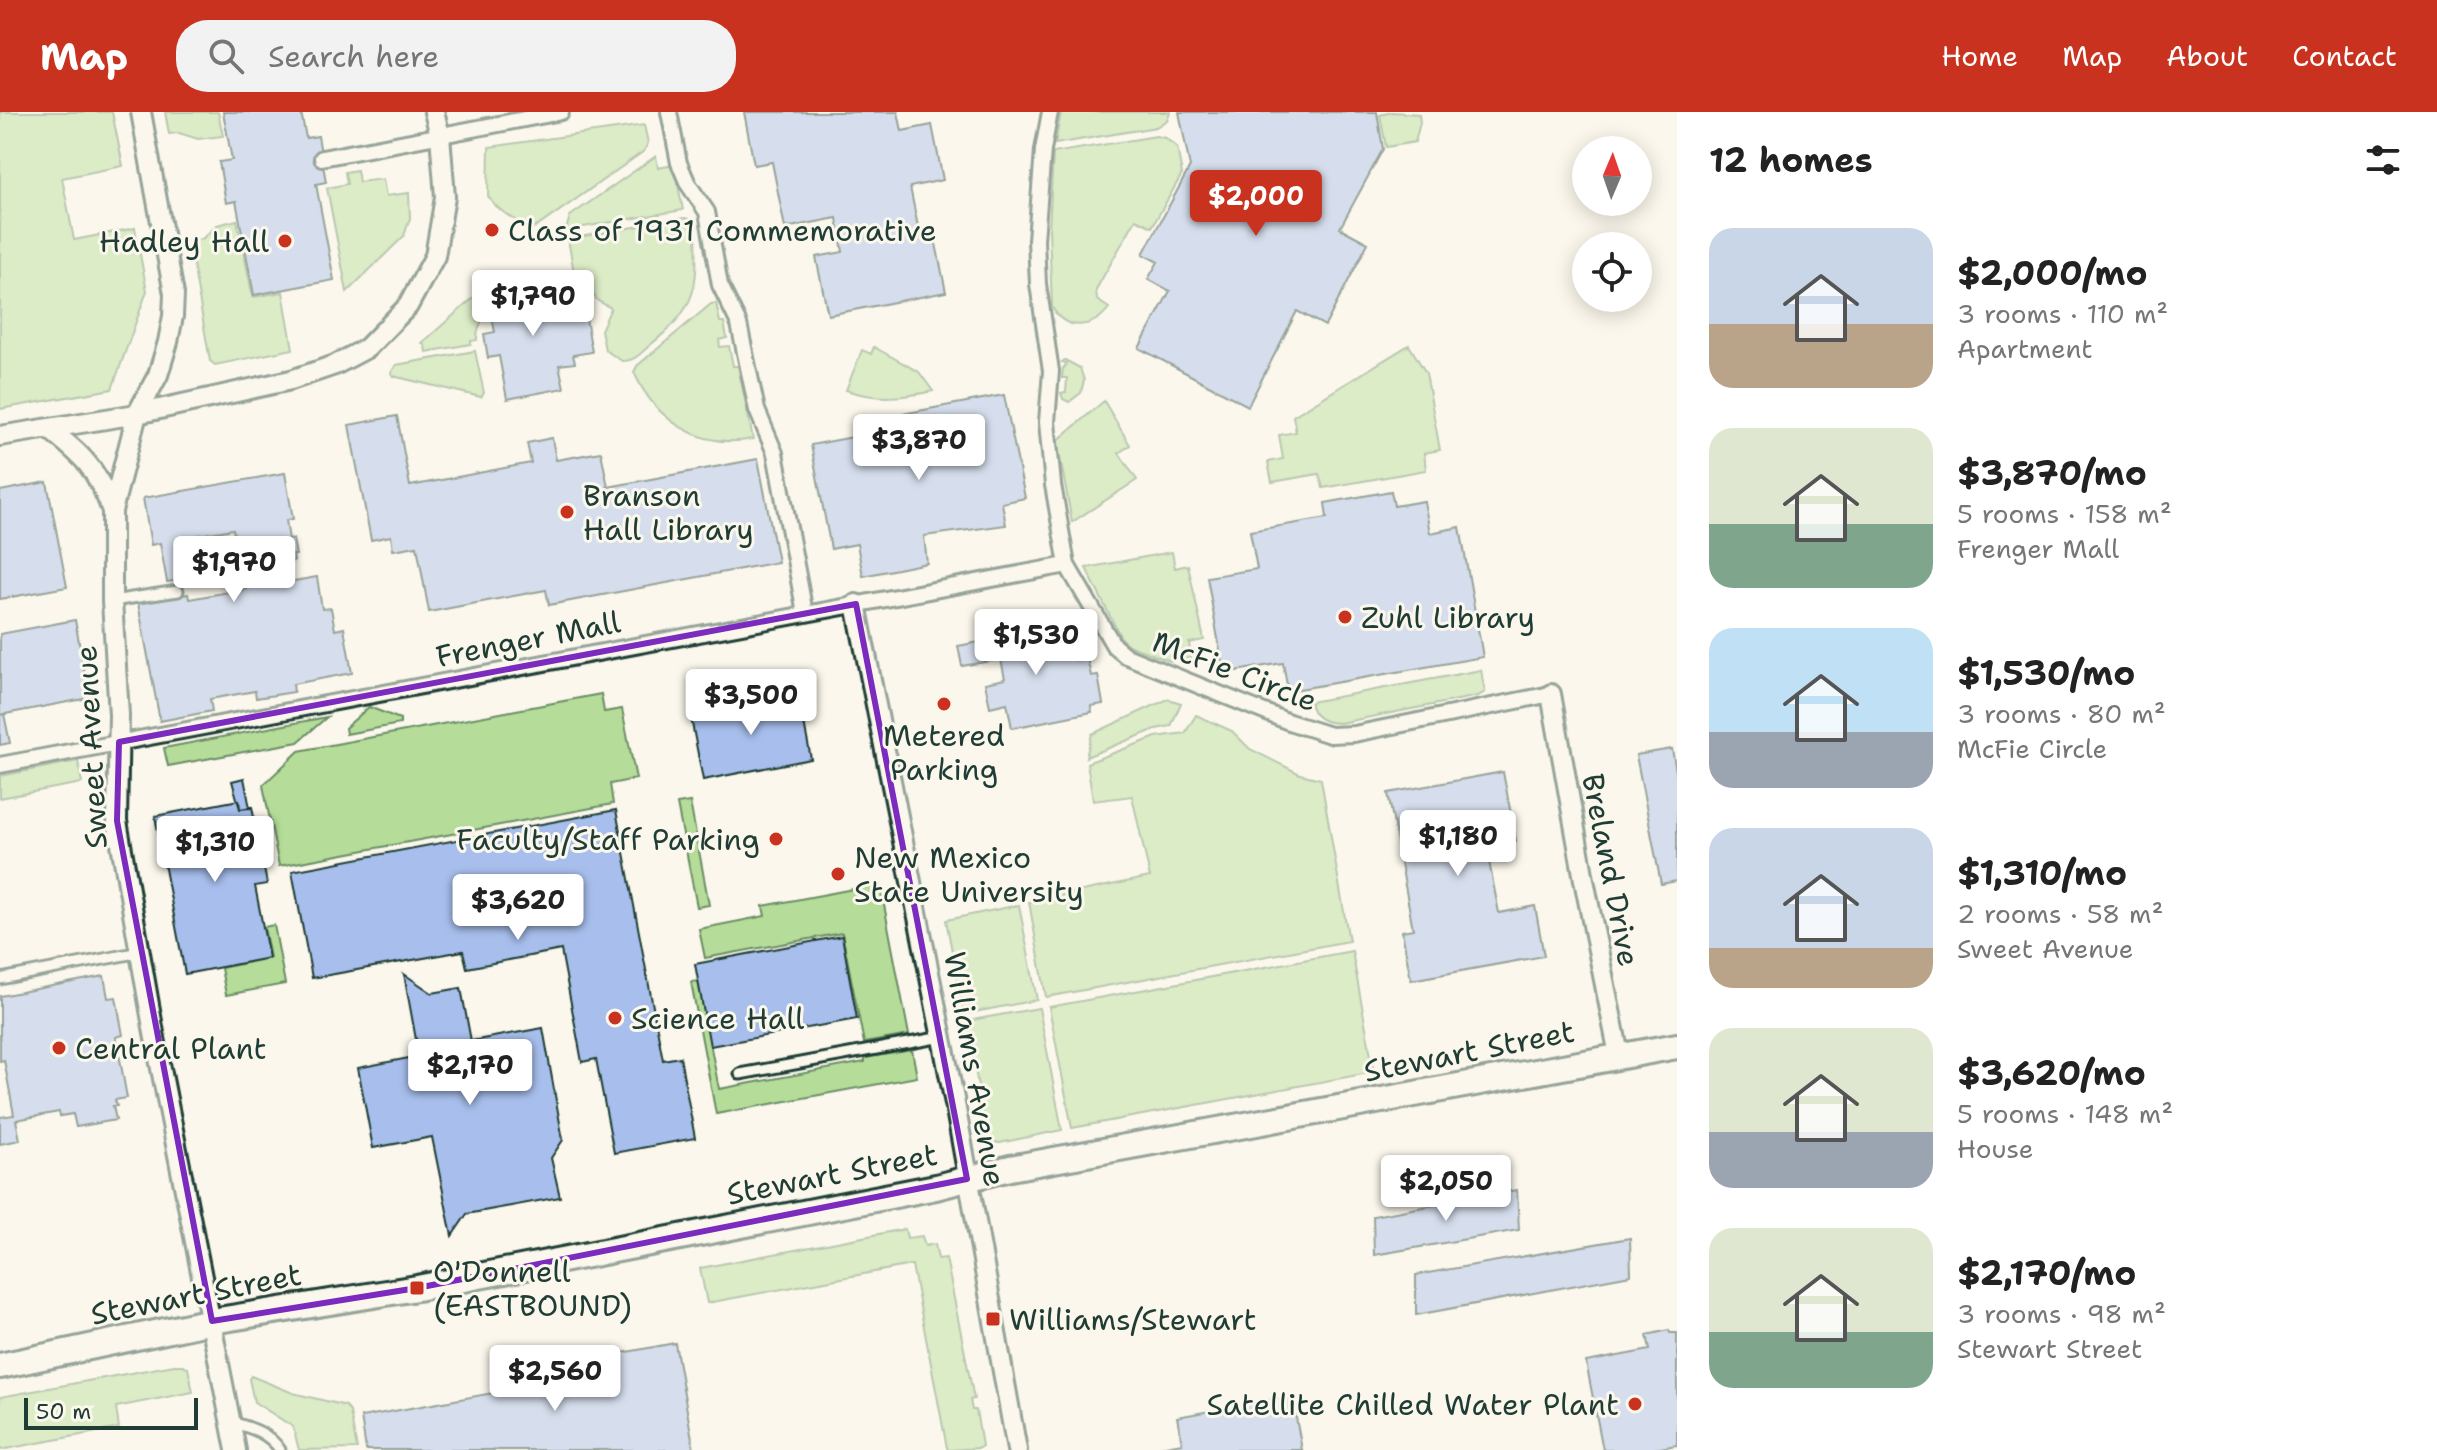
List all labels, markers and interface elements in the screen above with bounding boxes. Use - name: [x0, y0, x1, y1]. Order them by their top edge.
- search box: [176, 20, 736, 92]
- text: Map: [40, 31, 128, 82]
- icon: search: [204, 34, 248, 78]
- text: Search here: [268, 36, 439, 77]
- text: Home: [1941, 37, 2018, 75]
- text: Map: [2062, 37, 2122, 75]
- text: About: [2166, 37, 2248, 75]
- text: Contact: [2292, 37, 2397, 75]
- north arrow: [1572, 136, 1652, 216]
- map controls: [1572, 136, 1652, 312]
- text: 12 homes: [1709, 137, 1873, 183]
- icon: filters: [2361, 138, 2405, 182]
- pin: $2,000: [1191, 170, 1321, 238]
- text: $2,000: [1208, 178, 1304, 213]
- place label: Class of 1931 Commemorative: [508, 210, 937, 251]
- place label: Hadley Hall: [99, 221, 269, 262]
- marker: Class of 1931 Commemorative: [483, 221, 501, 239]
- marker: Hadley Hall: [276, 232, 294, 250]
- button: locate: [1572, 232, 1652, 312]
- text: $2,000/mo: [1957, 250, 2148, 296]
- icon: home: [1773, 260, 1869, 356]
- pin: $1,790: [468, 270, 598, 338]
- text: $1,790: [490, 278, 576, 313]
- text: 3 rooms · 110 m²: [1957, 296, 2168, 331]
- text: Apartment: [1957, 331, 2093, 366]
- pin: $3,870: [854, 414, 984, 482]
- text: $3,870: [871, 422, 967, 457]
- text: $3,870/mo: [1957, 450, 2147, 496]
- icon: home: [1773, 460, 1869, 556]
- place label: Branson Hall Library: [583, 475, 754, 550]
- text: 5 rooms · 158 m²: [1957, 496, 2172, 531]
- marker: Branson Hall Library: [558, 503, 576, 521]
- text: Frenger Mall: [1957, 531, 2119, 566]
- pin: $1,970: [169, 536, 299, 604]
- text: $1,970: [191, 544, 277, 579]
- place label: Zuhl Library: [1361, 597, 1535, 638]
- street label: Frenger Mall: [432, 601, 624, 677]
- marker: Zuhl Library: [1336, 608, 1354, 626]
- pin: $1,530: [971, 609, 1101, 677]
- text: $1,530: [993, 617, 1079, 652]
- street label: McFie Circle: [1147, 621, 1323, 721]
- street label: Sweet Avenue: [65, 644, 117, 850]
- text: $1,530/mo: [1957, 650, 2135, 696]
- icon: home: [1773, 660, 1869, 756]
- pin: $3,500: [686, 669, 816, 737]
- text: $3,500: [704, 677, 798, 712]
- marker: Metered Parking: [935, 695, 953, 713]
- text: 3 rooms · 80 m²: [1957, 696, 2166, 731]
- place label: Metered Parking: [883, 715, 1005, 790]
- text: McFie Circle: [1957, 731, 2107, 766]
- street label: Breland Drive: [1572, 770, 1650, 970]
- pin: $1,180: [1393, 810, 1523, 878]
- pin: $1,310: [150, 816, 280, 884]
- text: $1,180: [1418, 818, 1498, 853]
- place label: Faculty/Staff Parking: [456, 819, 760, 860]
- text: $1,310: [175, 824, 255, 859]
- marker: Faculty/Staff Parking: [767, 830, 785, 848]
- place label: New Mexico State University: [854, 837, 1084, 912]
- text: $1,310/mo: [1957, 850, 2127, 896]
- icon: home: [1773, 860, 1869, 956]
- marker: New Mexico State University: [829, 865, 847, 883]
- pin: $3,620: [453, 874, 583, 942]
- text: $3,620: [471, 882, 565, 917]
- text: 2 rooms · 58 m²: [1957, 896, 2163, 931]
- text: Sweet Avenue: [1957, 931, 2134, 966]
- street label: Williams Avenue: [934, 948, 1016, 1190]
- place label: Science Hall: [631, 998, 804, 1039]
- marker: Science Hall: [606, 1009, 624, 1027]
- street label: Stewart Street: [1360, 1010, 1578, 1092]
- place label: Central Plant: [75, 1028, 267, 1069]
- marker: Central Plant: [50, 1039, 68, 1057]
- pin: $2,170: [405, 1039, 535, 1107]
- text: $2,170: [426, 1047, 514, 1082]
- text: $3,620/mo: [1957, 1050, 2146, 1096]
- icon: home: [1773, 1060, 1869, 1156]
- text: 5 rooms · 148 m²: [1957, 1096, 2173, 1131]
- text: House: [1957, 1131, 2033, 1166]
- street label: Stewart Street: [723, 1133, 941, 1215]
- pin: $2,050: [1381, 1155, 1511, 1223]
- text: $2,050: [1399, 1163, 1493, 1198]
- text: $2,170/mo: [1957, 1250, 2136, 1296]
- place label: O'Donnell (EASTBOUND): [433, 1251, 632, 1326]
- street label: Stewart Street: [87, 1253, 305, 1335]
- icon: home: [1773, 1260, 1869, 1356]
- marker: O'Donnell (EASTBOUND): [408, 1279, 426, 1297]
- text: 3 rooms · 98 m²: [1957, 1296, 2166, 1331]
- place label: Williams/Stewart: [1009, 1299, 1257, 1340]
- marker: Williams/Stewart: [984, 1310, 1002, 1328]
- text: Stewart Street: [1957, 1331, 2142, 1366]
- pin: $2,560: [490, 1345, 620, 1413]
- text: $2,560: [508, 1353, 603, 1388]
- place label: Satellite Chilled Water Plant: [1207, 1384, 1619, 1425]
- scale bar: [24, 1394, 198, 1430]
- marker: Satellite Chilled Water Plant: [1626, 1395, 1644, 1413]
- text: 50 m: [36, 1397, 91, 1426]

